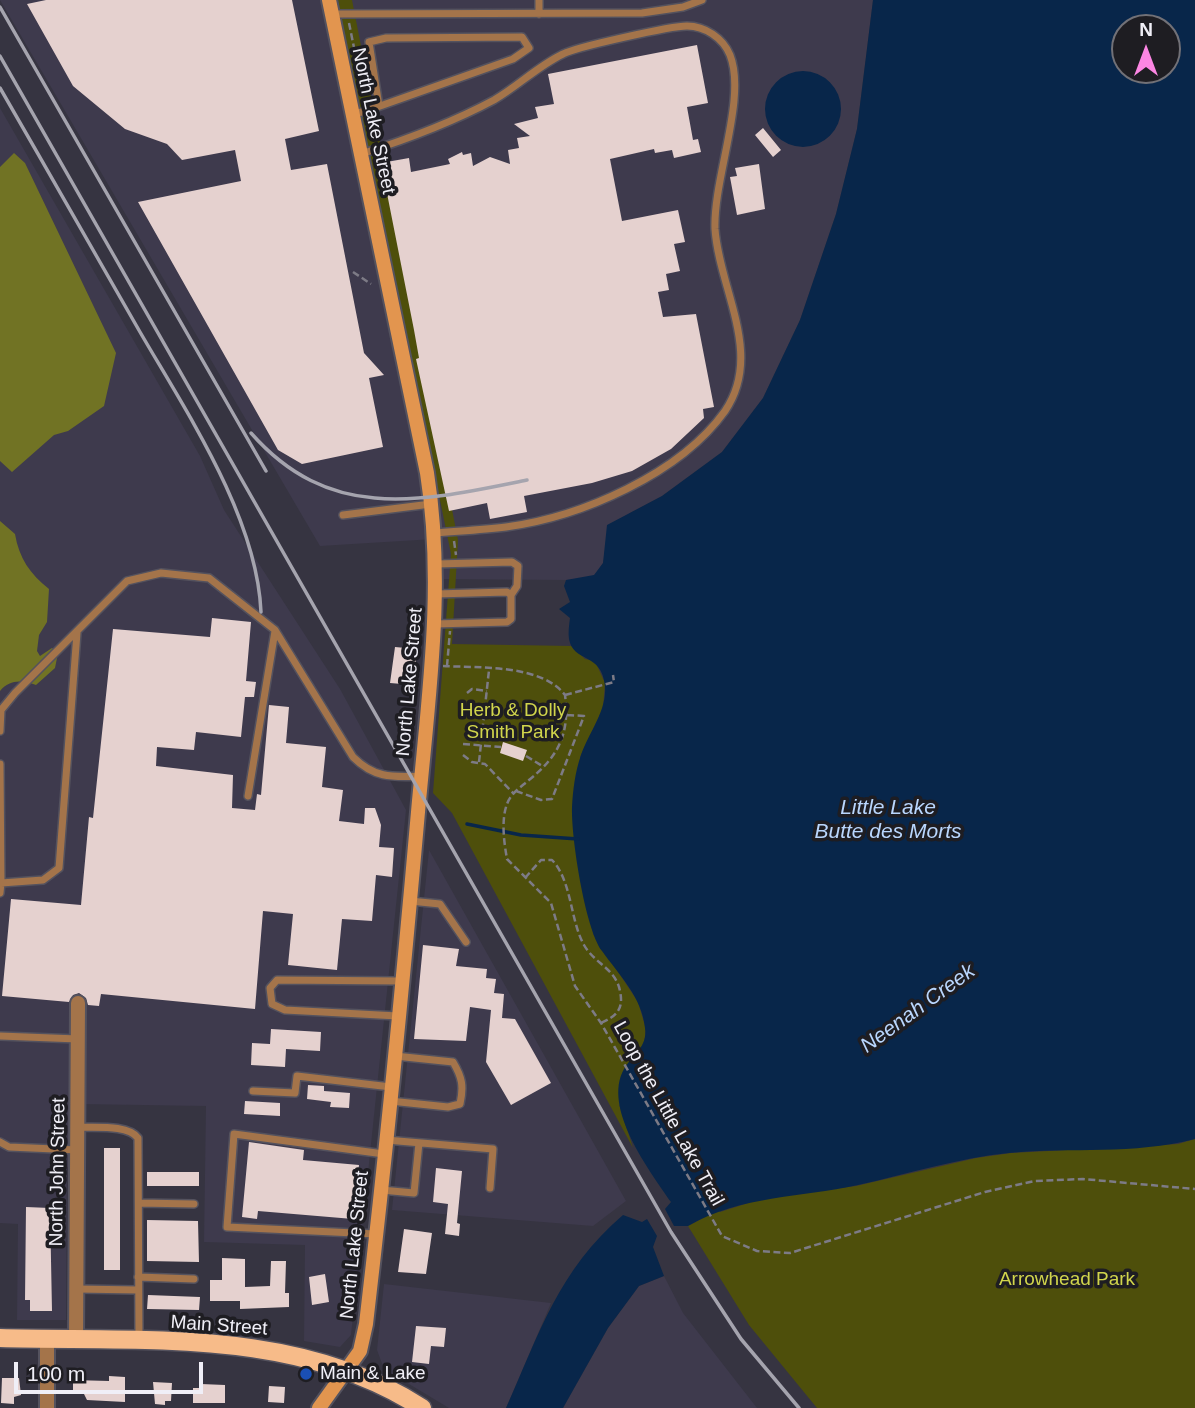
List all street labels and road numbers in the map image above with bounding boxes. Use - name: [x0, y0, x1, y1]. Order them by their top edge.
- street label: North Lake Street: [346, 46, 400, 196]
- street label: North Lake Street: [392, 607, 428, 757]
- street label: Loop the Little Lake Trail: [608, 1018, 728, 1210]
- street label: North John Street: [45, 1097, 71, 1247]
- street label: North Lake Street: [336, 1170, 374, 1320]
- street label: Main Street: [170, 1311, 268, 1341]

